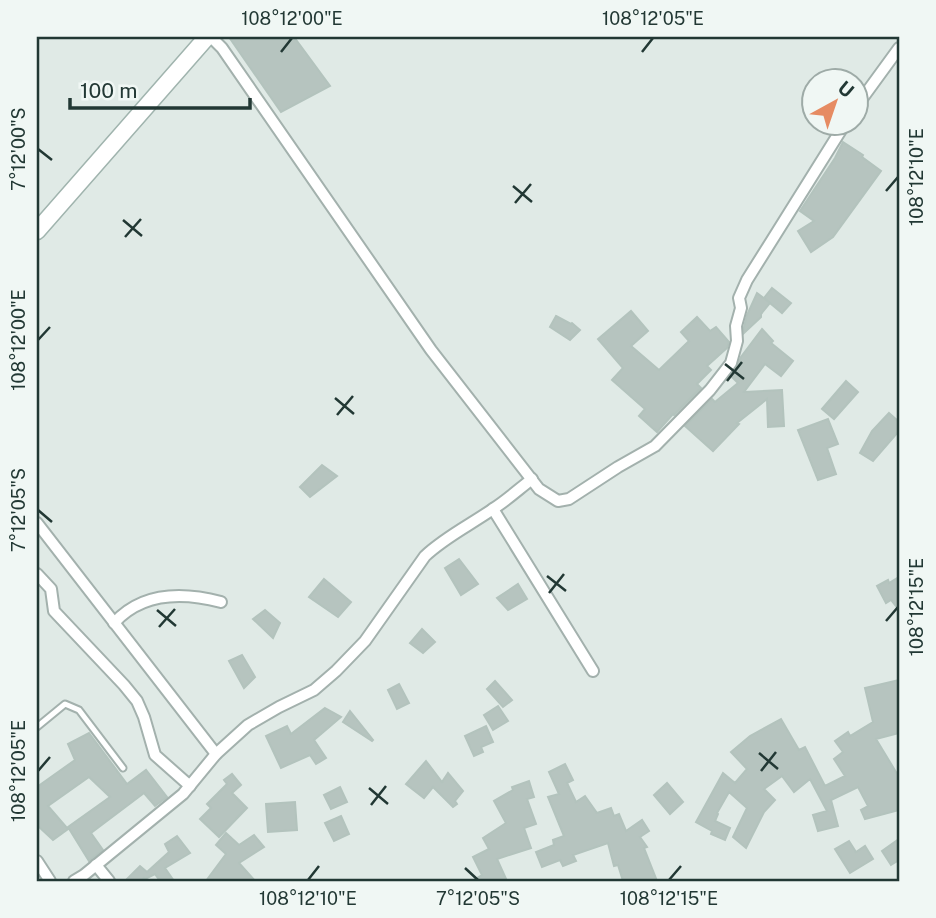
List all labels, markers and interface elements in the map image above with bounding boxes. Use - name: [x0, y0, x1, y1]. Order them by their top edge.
- text: 108°12'00"E: [241, 8, 343, 29]
- text: 108°12'05"E: [602, 8, 704, 29]
- scale bar: [70, 66, 250, 110]
- north arrow: [800, 66, 870, 136]
- text: U: [834, 76, 858, 102]
- text: 100 m: [80, 78, 137, 103]
- text: 7°12'00"S: [8, 107, 29, 191]
- text: 108°12'10"E: [906, 128, 927, 226]
- text: 108°12'00"E: [8, 289, 29, 391]
- text: 7°12'05"S: [8, 468, 29, 552]
- text: 108°12'15"E: [906, 558, 927, 656]
- text: 108°12'05"E: [8, 720, 29, 822]
- text: 108°12'10"E: [259, 888, 357, 909]
- text: 7°12'05"S: [436, 888, 520, 909]
- text: 108°12'15"E: [620, 888, 718, 909]

